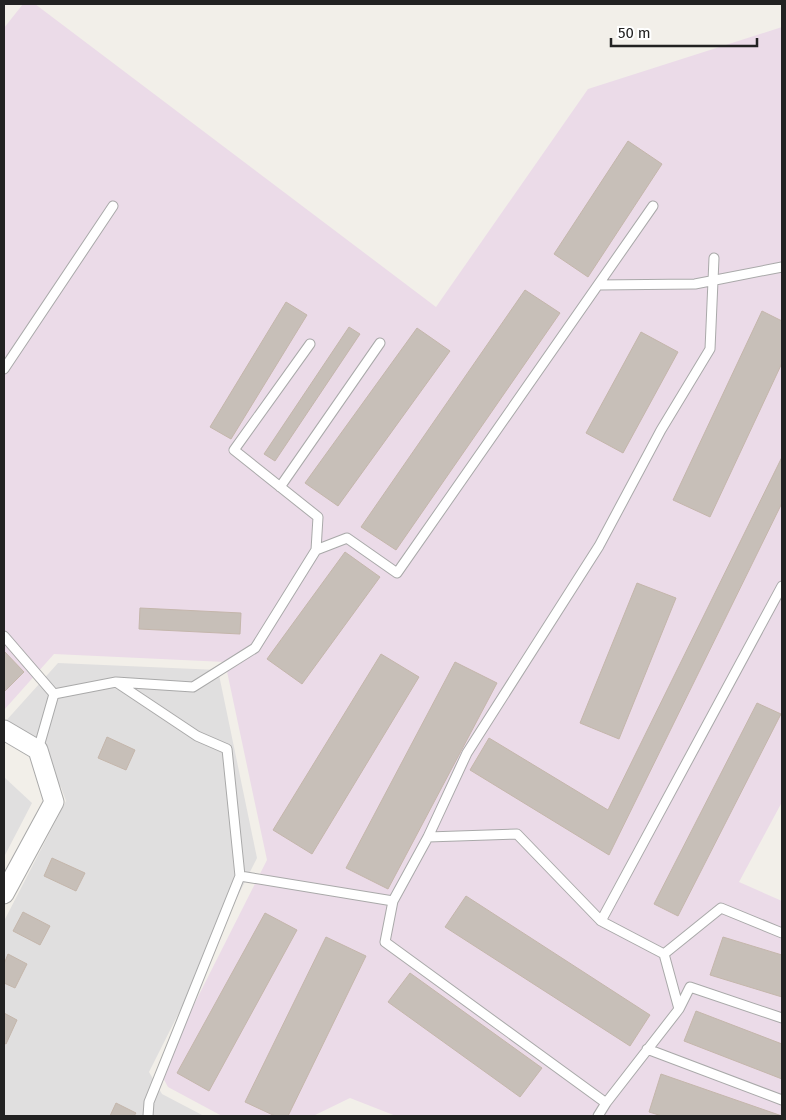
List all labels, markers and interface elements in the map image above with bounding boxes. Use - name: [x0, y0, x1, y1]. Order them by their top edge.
- scale bar: [611, 15, 757, 47]
- text: 50 m: [618, 24, 651, 42]

